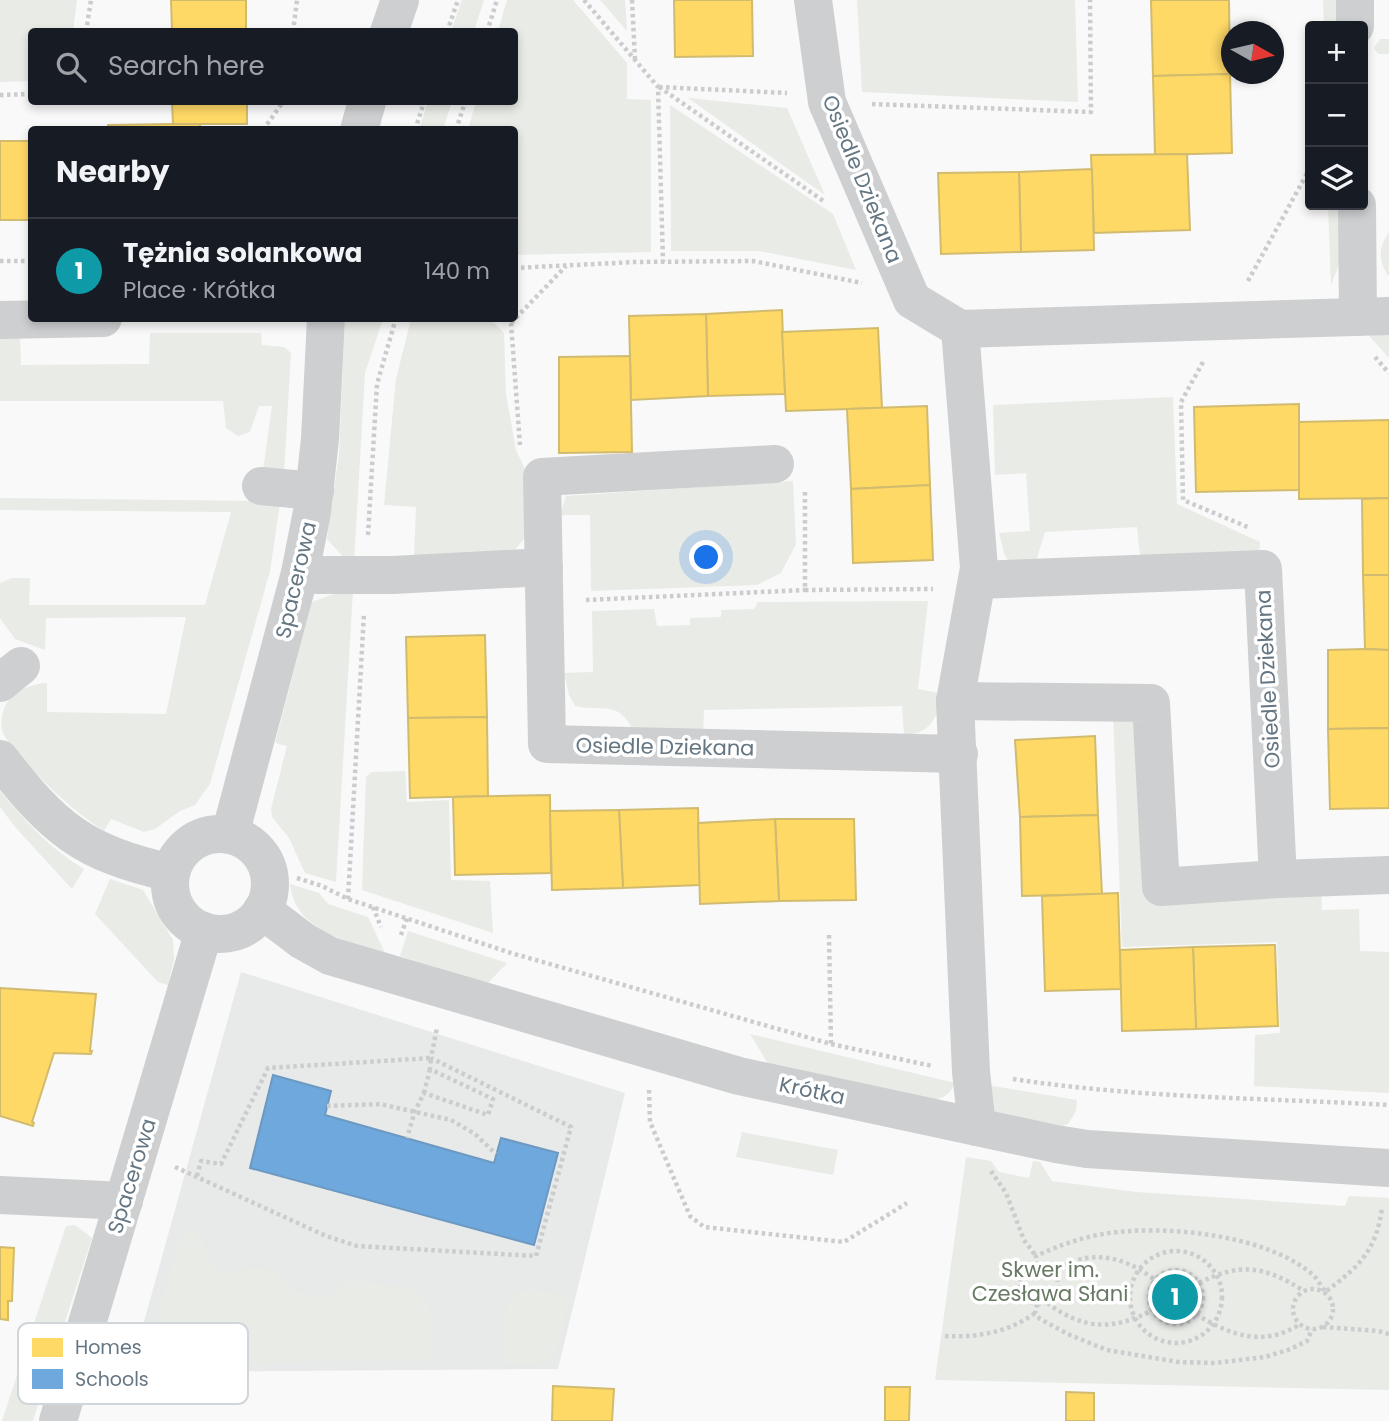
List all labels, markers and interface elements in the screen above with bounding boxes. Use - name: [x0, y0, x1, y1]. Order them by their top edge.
- north arrow: [1221, 21, 1284, 84]
- map controls: [1305, 21, 1368, 210]
- button: +: [1305, 21, 1368, 84]
- search box: [28, 28, 518, 105]
- icon: search: [52, 48, 90, 86]
- text: Search here: [108, 48, 265, 84]
- button: −: [1305, 84, 1368, 147]
- street label: Osiedle Dziekana: [816, 90, 909, 267]
- button: layers: [1305, 147, 1368, 210]
- text: Nearby: [56, 150, 170, 193]
- text: Tężnia solankowa: [123, 235, 362, 271]
- text: 1: [75, 255, 83, 287]
- text: 140 m: [424, 255, 490, 287]
- text: Place · Krótka: [123, 274, 276, 306]
- street label: Spacerowa: [268, 519, 323, 641]
- your location: [689, 540, 723, 574]
- street label: Osiedle Dziekana: [1248, 589, 1287, 769]
- street label: Osiedle Dziekana: [575, 730, 755, 763]
- street label: Krótka: [777, 1069, 848, 1112]
- street label: Spacerowa: [100, 1115, 163, 1237]
- park label: Skwer im. Czesława Słani: [972, 1255, 1128, 1308]
- pin: 1: [1152, 1271, 1198, 1323]
- legend: [18, 1323, 248, 1404]
- text: Homes: [75, 1334, 142, 1361]
- text: Schools: [75, 1366, 149, 1393]

